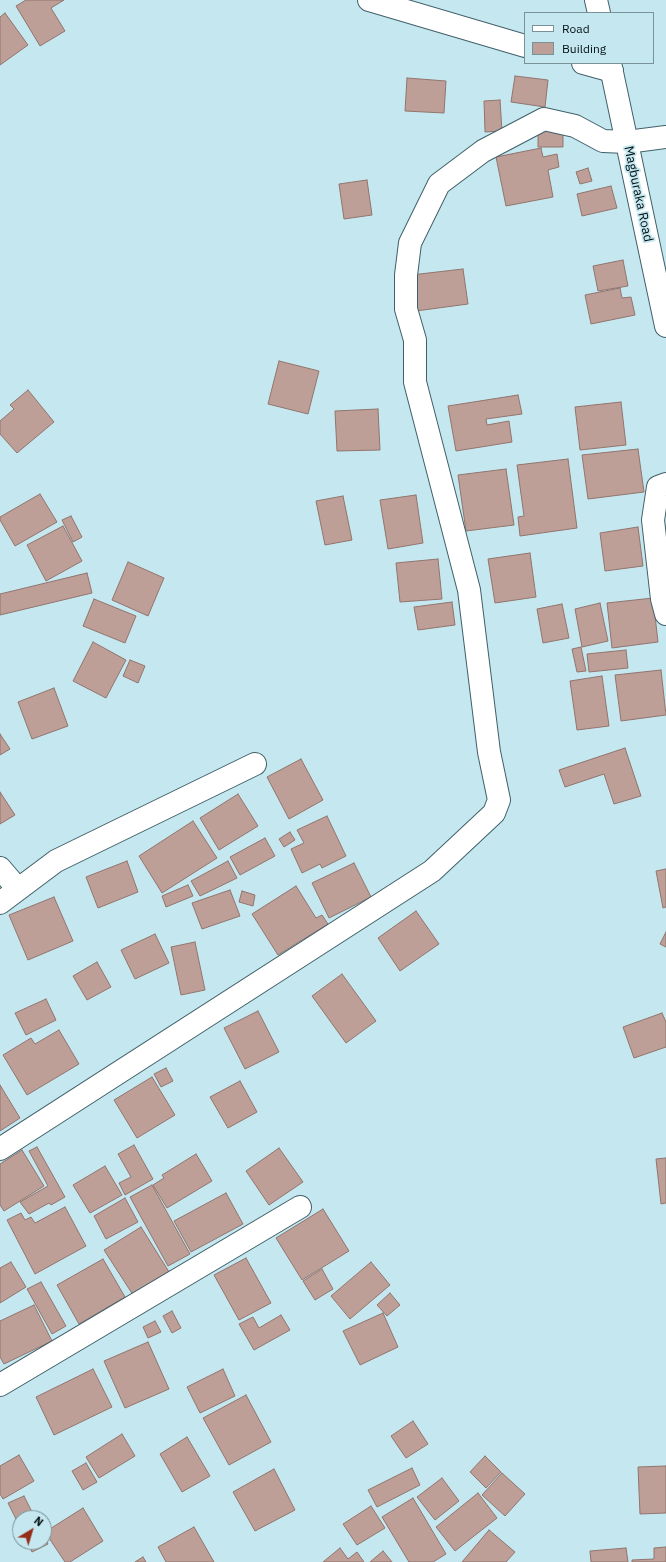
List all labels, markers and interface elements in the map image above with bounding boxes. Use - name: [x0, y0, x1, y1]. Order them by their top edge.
- legend: [524, 12, 654, 64]
- text: Road: [562, 21, 590, 36]
- text: Building: [562, 41, 606, 56]
- street label: Magburaka Road: [620, 145, 656, 243]
- north arrow: [12, 1510, 52, 1550]
- text: N: [31, 1513, 46, 1529]

